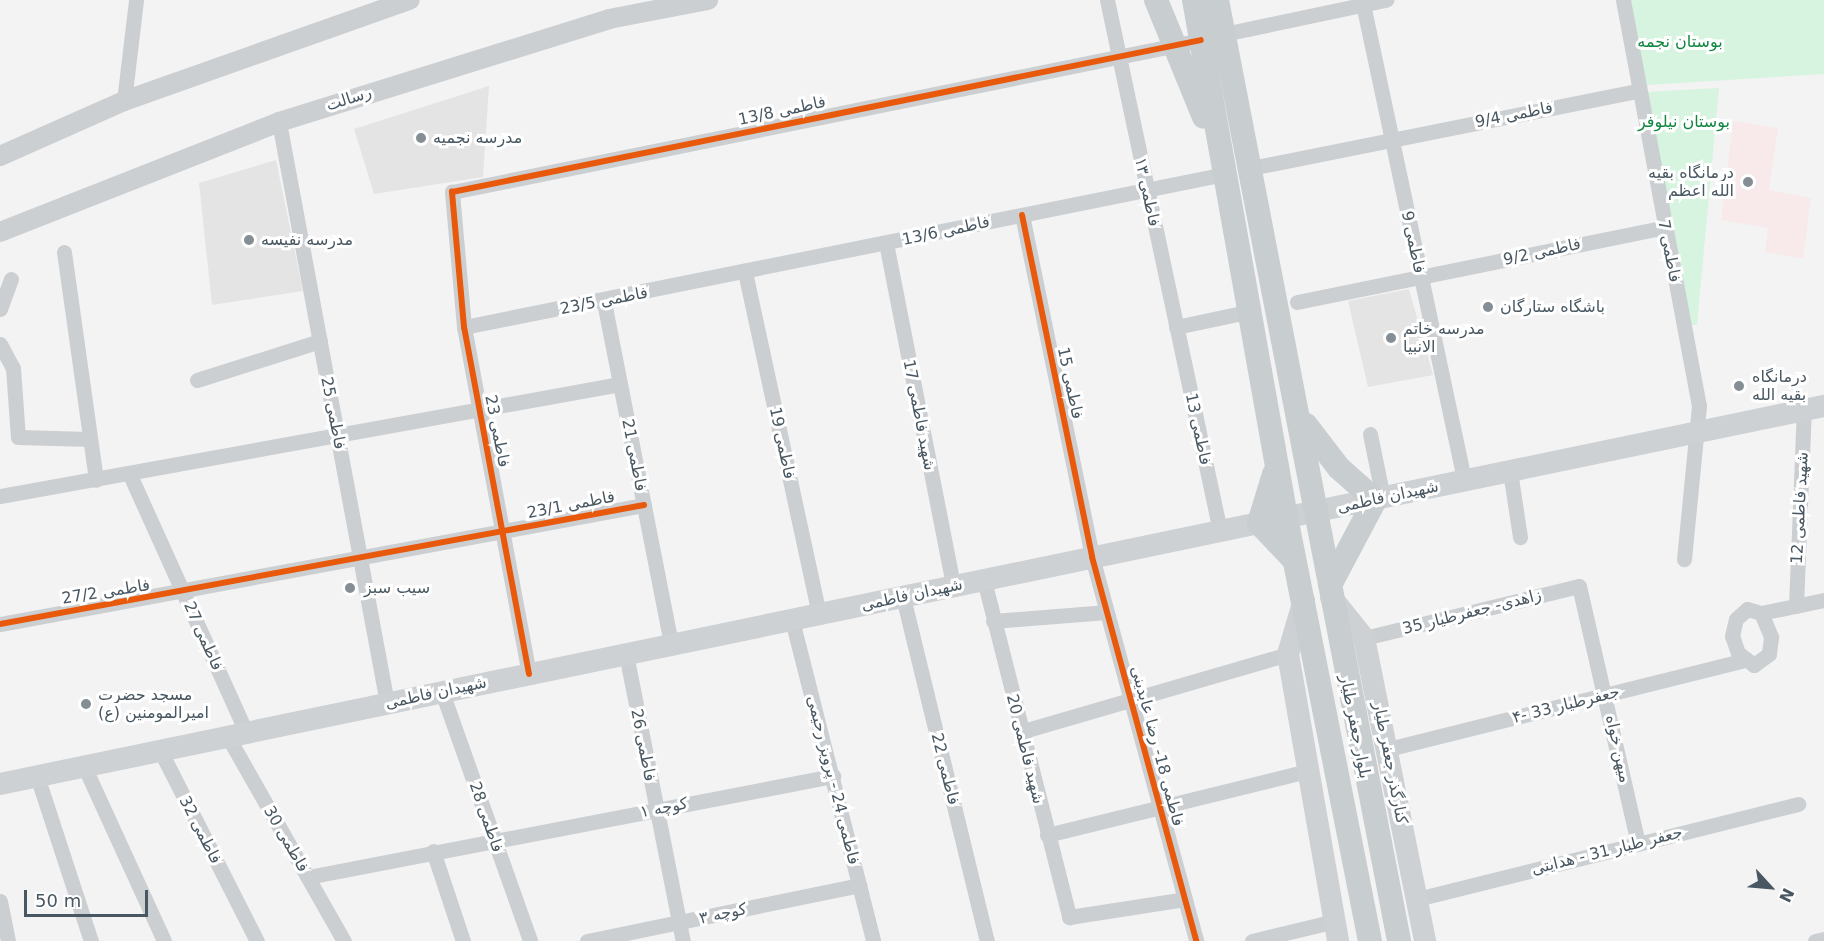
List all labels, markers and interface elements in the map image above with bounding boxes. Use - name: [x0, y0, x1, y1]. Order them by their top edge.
- park label: بوستان نجمه: [1637, 32, 1723, 52]
- street label: رسالت: [324, 83, 374, 115]
- street label: فاطمی 13/8: [737, 92, 827, 130]
- street label: فاطمی 9/4: [1474, 98, 1554, 132]
- park label: بوستان نیلوفر: [1638, 112, 1730, 132]
- place label: مدرسه نجمیه: [433, 128, 522, 148]
- marker: مدرسه نجمیه: [414, 131, 428, 145]
- street label: فاطمی ۱۳: [1130, 156, 1164, 228]
- place label: درمانگاه بقیه الله اعظم: [1648, 163, 1734, 201]
- marker: درمانگاه بقیه الله اعظم: [1739, 173, 1757, 191]
- street label: فاطمی 9: [1397, 209, 1429, 275]
- street label: فاطمی 13/6: [901, 212, 991, 250]
- street label: فاطمی 7: [1654, 218, 1684, 284]
- place label: مدرسه نفیسه: [261, 230, 353, 250]
- marker: مدرسه نفیسه: [242, 233, 256, 247]
- street label: فاطمی 9/2: [1502, 234, 1582, 270]
- street label: فاطمی 23/5: [559, 283, 649, 319]
- place label: باشگاه ستارگان: [1500, 297, 1605, 317]
- marker: باشگاه ستارگان: [1481, 300, 1495, 314]
- place label: مدرسه خاتم الانبیا: [1403, 319, 1485, 357]
- marker: مدرسه خاتم الانبیا: [1384, 331, 1398, 345]
- street label: فاطمی 15: [1053, 345, 1087, 421]
- street label: شهید فاطمی 17: [899, 358, 939, 472]
- place label: درمانگاه بقیه الله: [1752, 367, 1807, 405]
- street label: فاطمی 25: [317, 375, 349, 451]
- marker: درمانگاه بقیه الله: [1730, 377, 1748, 395]
- street label: فاطمی 13: [1181, 391, 1215, 467]
- street label: فاطمی 23: [481, 393, 513, 469]
- street label: فاطمی 19: [765, 405, 799, 481]
- street label: فاطمی 21: [618, 417, 650, 493]
- street label: شهید فاطمی 12: [1787, 451, 1813, 565]
- street label: شهیدان فاطمی: [1336, 477, 1440, 517]
- street label: فاطمی 23/1: [526, 487, 616, 523]
- street label: شهیدان فاطمی: [860, 575, 964, 615]
- street label: فاطمی 27/2: [61, 576, 151, 608]
- place label: سیب سبز: [364, 578, 430, 598]
- marker: سیب سبز: [341, 579, 359, 597]
- street label: زاهدی- جعفرطیار 35: [1401, 585, 1543, 639]
- street label: فاطمی 27: [179, 599, 227, 673]
- street label: فاطمی 18- رضا عابدینی: [1126, 664, 1188, 828]
- street label: شهیدان فاطمی: [384, 673, 488, 713]
- street label: بلوار جعفر طیار: [1336, 674, 1374, 780]
- street label: ۴- جعفرطیار 33: [1511, 682, 1621, 728]
- place label: مسجد حضرت امیرالمومنین (ع): [98, 685, 209, 723]
- street label: شهید فاطمی 20: [1002, 692, 1048, 806]
- street label: فاطمی 24 - پرویز رحیمی: [803, 693, 863, 867]
- marker: مسجد حضرت امیرالمومنین (ع): [79, 697, 93, 711]
- street label: کنارگذر جعفر طیار: [1369, 700, 1411, 826]
- street label: فاطمی 26: [627, 707, 659, 783]
- street label: میهن خواه: [1601, 713, 1635, 785]
- street label: فاطمی 22: [927, 731, 963, 807]
- street label: فاطمی 28: [465, 779, 507, 855]
- street label: فاطمی 32: [175, 793, 225, 867]
- street label: کوچه ۱: [639, 794, 689, 822]
- street label: فاطمی 30: [259, 802, 313, 876]
- street label: جعفر طیار 31 - هدایتی: [1529, 823, 1685, 879]
- north arrow: [1740, 857, 1800, 917]
- scale bar: [27, 878, 152, 916]
- text: N: [1775, 885, 1798, 905]
- text: 50 m: [35, 890, 81, 911]
- street label: کوچه ۳: [698, 900, 748, 928]

